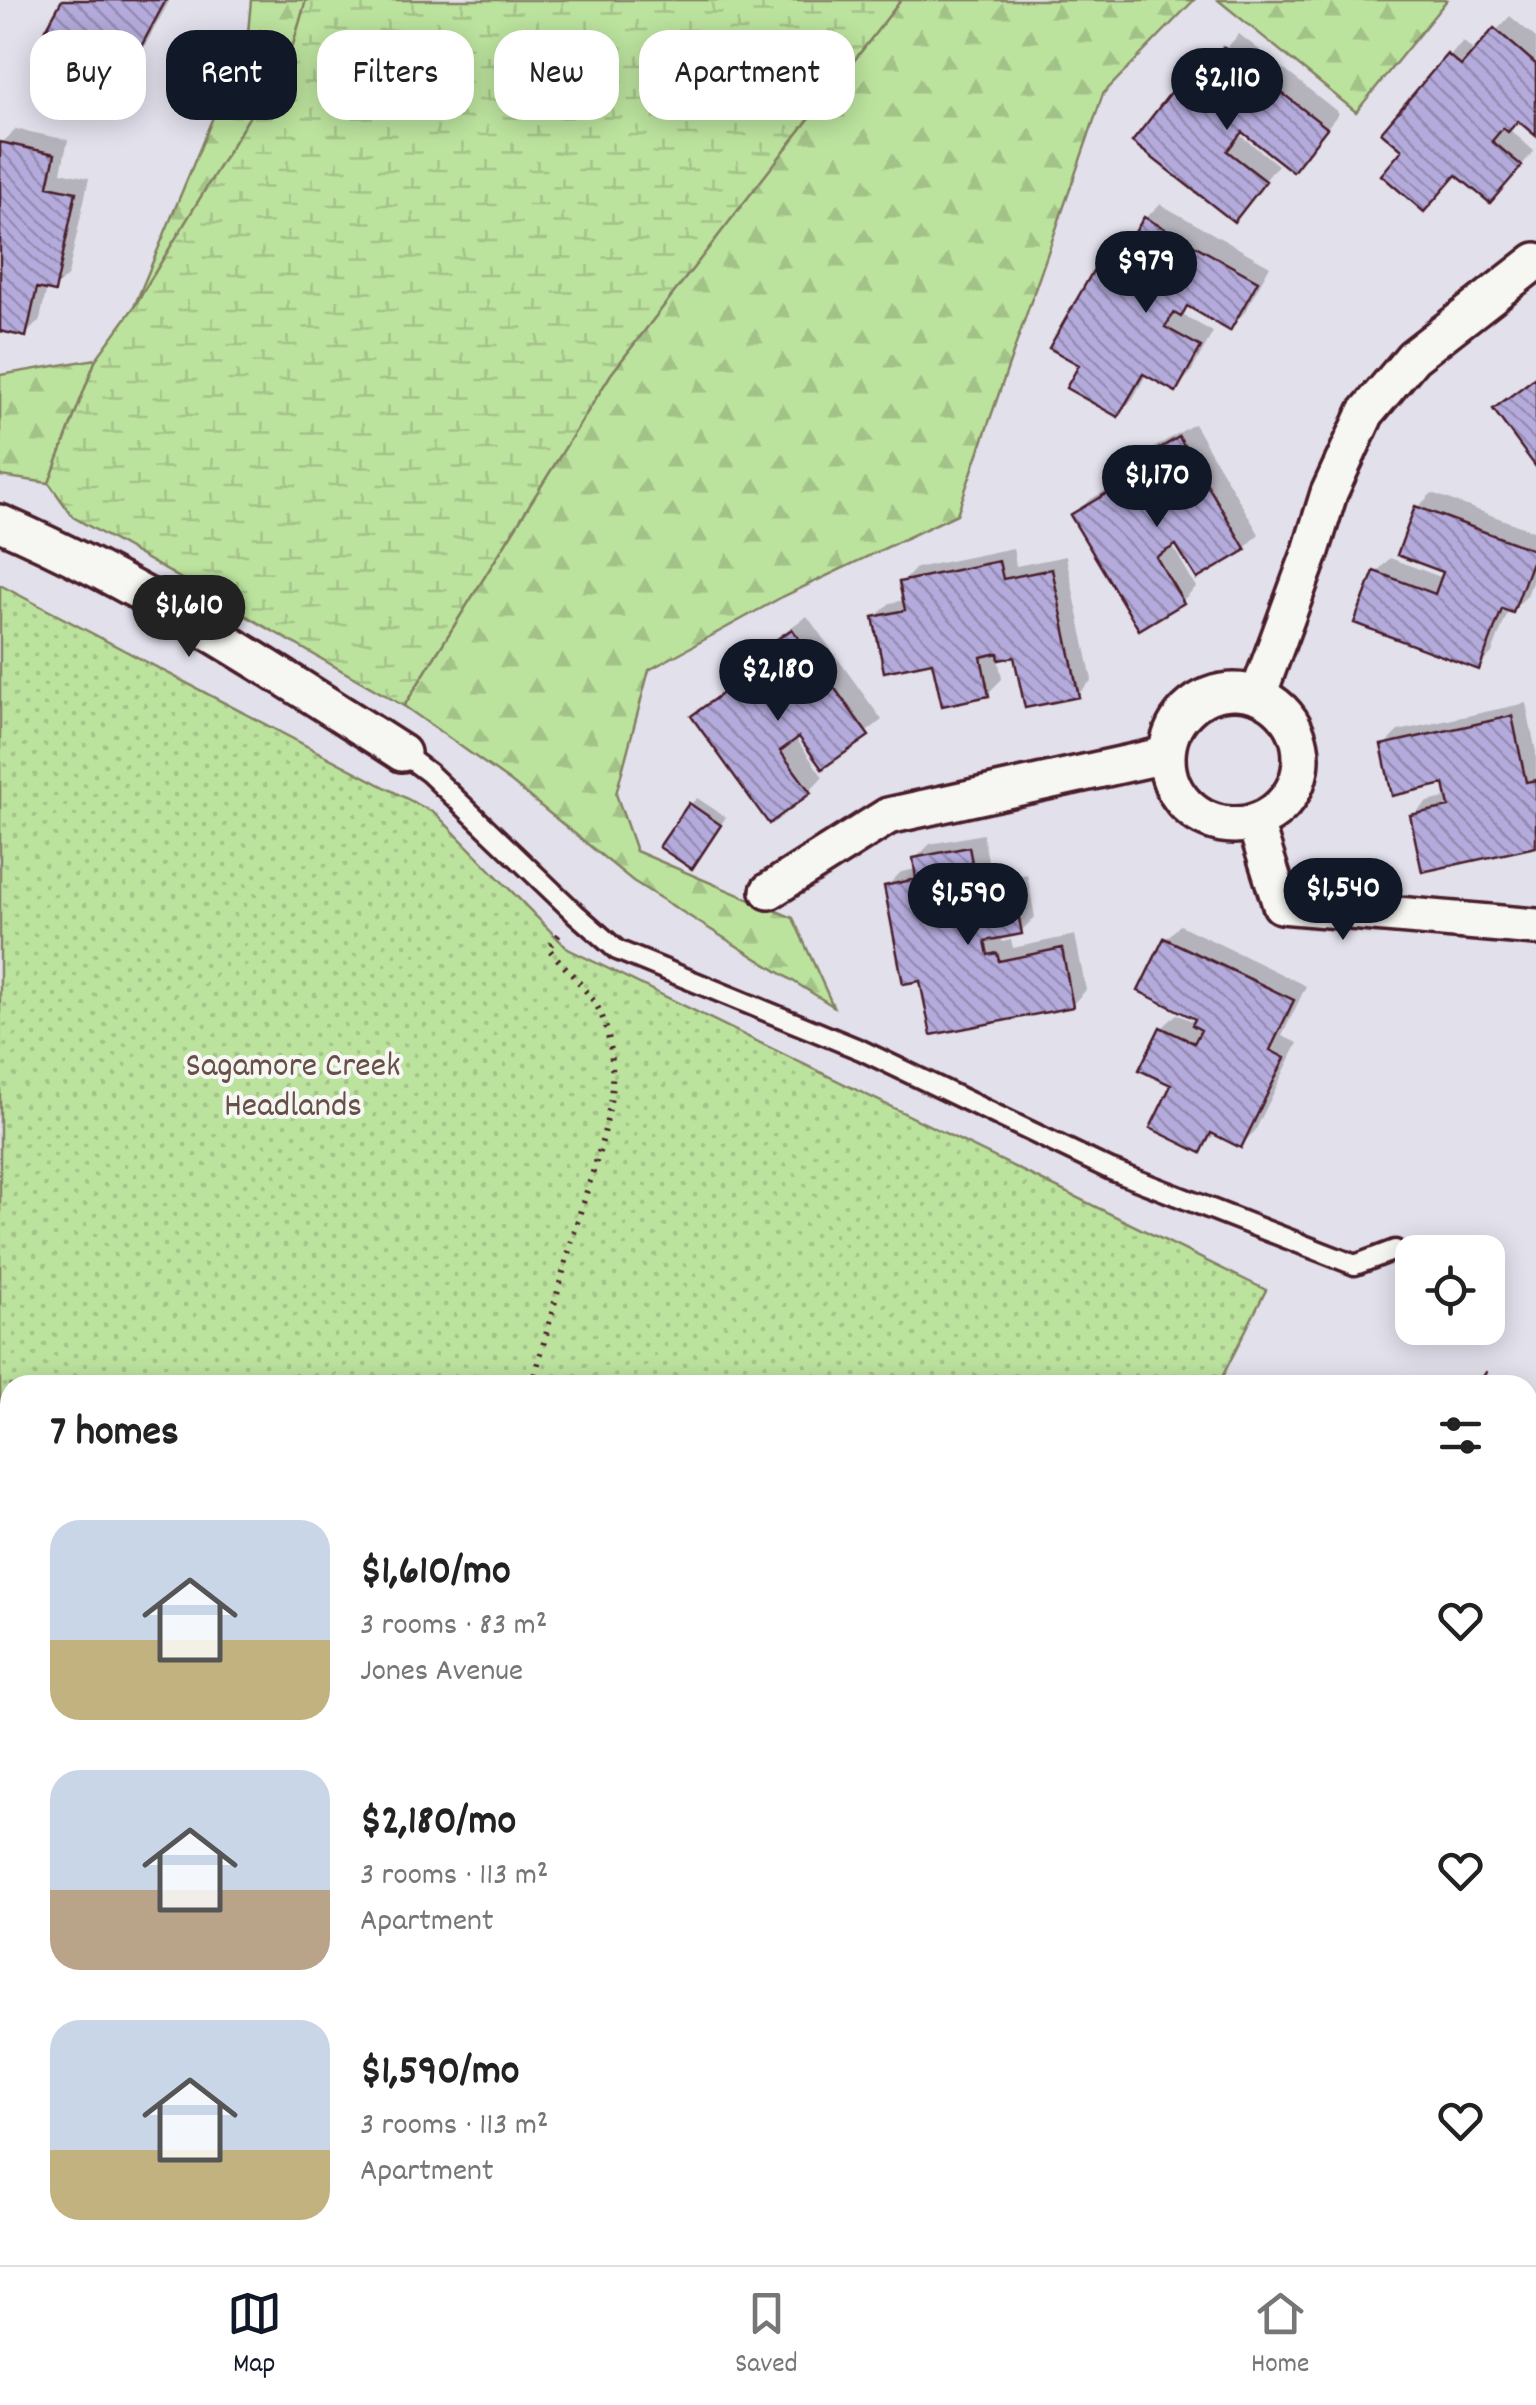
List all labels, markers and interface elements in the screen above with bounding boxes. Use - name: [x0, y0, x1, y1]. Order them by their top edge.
- chip: Buy: [30, 30, 146, 120]
- chip: Rent: [166, 30, 297, 120]
- chip: Filters: [317, 30, 474, 120]
- chip: New: [494, 30, 619, 120]
- chip: Apartment: [639, 30, 855, 120]
- pin: $2,110: [1146, 48, 1308, 133]
- text: $2,110: [1193, 57, 1261, 103]
- pin: $979: [1087, 231, 1205, 316]
- text: $979: [1117, 240, 1175, 286]
- pin: $1,170: [1076, 445, 1238, 530]
- text: $1,170: [1124, 454, 1190, 500]
- pin: $1,610: [108, 575, 270, 660]
- text: $1,610: [154, 584, 224, 630]
- pin: $2,180: [697, 639, 859, 724]
- text: $2,180: [741, 648, 815, 694]
- pin: $1,540: [1262, 858, 1424, 943]
- pin: $1,590: [887, 863, 1049, 948]
- text: $1,540: [1306, 867, 1380, 913]
- text: $1,590: [930, 872, 1006, 918]
- park label: Sagamore Creek Headlands: [185, 1043, 401, 1133]
- map controls: [1395, 1235, 1505, 1345]
- button: locate: [1395, 1235, 1505, 1345]
- text: 7 homes: [50, 1405, 179, 1465]
- icon: filters: [1433, 1408, 1488, 1463]
- text: $1,610/mo: [360, 1544, 511, 1604]
- icon: home: [130, 1560, 250, 1680]
- icon: heart: [1433, 1593, 1488, 1648]
- text: 3 rooms · 83 m²: [360, 1604, 547, 1650]
- text: Jones Avenue: [360, 1650, 523, 1696]
- text: $2,180/mo: [360, 1794, 516, 1854]
- icon: home: [130, 1810, 250, 1930]
- icon: heart: [1433, 1843, 1488, 1898]
- text: 3 rooms · 113 m²: [360, 1854, 549, 1900]
- text: Apartment: [360, 1900, 494, 1946]
- text: $1,590/mo: [360, 2044, 520, 2104]
- icon: home: [130, 2060, 250, 2180]
- icon: heart: [1433, 2093, 1488, 2148]
- text: 3 rooms · 113 m²: [360, 2104, 549, 2150]
- text: Apartment: [360, 2150, 494, 2196]
- tab: Map: [227, 2286, 282, 2386]
- tab: Saved: [735, 2286, 798, 2386]
- tab: Home: [1251, 2286, 1309, 2386]

